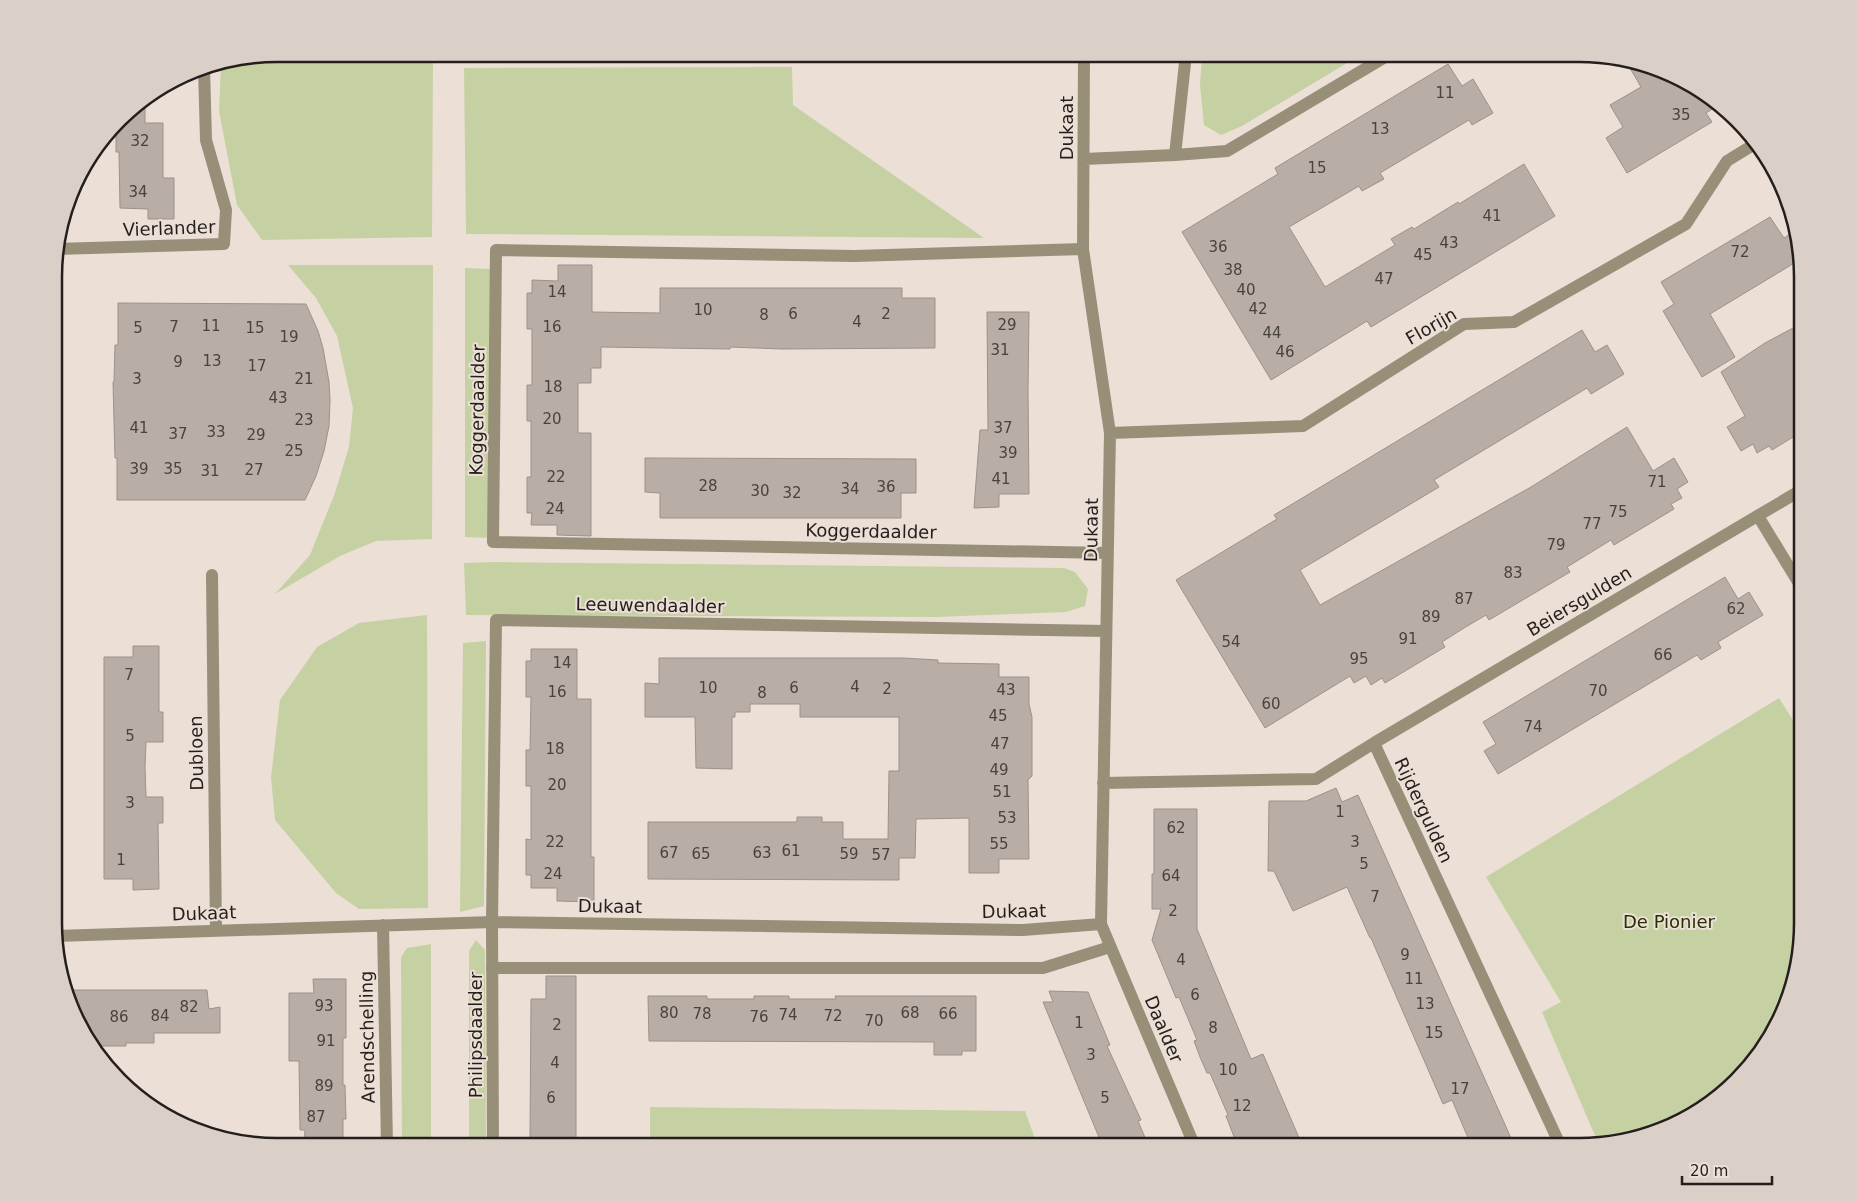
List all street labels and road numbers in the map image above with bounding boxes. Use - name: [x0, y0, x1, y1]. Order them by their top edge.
- street label: Dukaat: [1056, 96, 1077, 160]
- street label: Vierlander: [122, 216, 216, 240]
- street label: Florijn: [1402, 303, 1460, 349]
- street label: Koggerdaalder: [465, 344, 489, 476]
- street label: Dukaat: [1080, 498, 1102, 562]
- street label: Koggerdaalder: [805, 519, 937, 543]
- street label: Beiersgulden: [1523, 562, 1635, 640]
- street label: Leeuwendaalder: [575, 593, 725, 617]
- street label: Dubloen: [185, 715, 207, 791]
- street label: Rijdergulden: [1390, 754, 1458, 866]
- street label: Dukaat: [578, 895, 642, 917]
- street label: Dukaat: [982, 900, 1046, 922]
- street label: Dukaat: [171, 901, 237, 925]
- street label: Arendschelling: [355, 970, 379, 1104]
- street label: Philipsdaalder: [465, 971, 486, 1098]
- street label: Daalder: [1140, 992, 1188, 1066]

